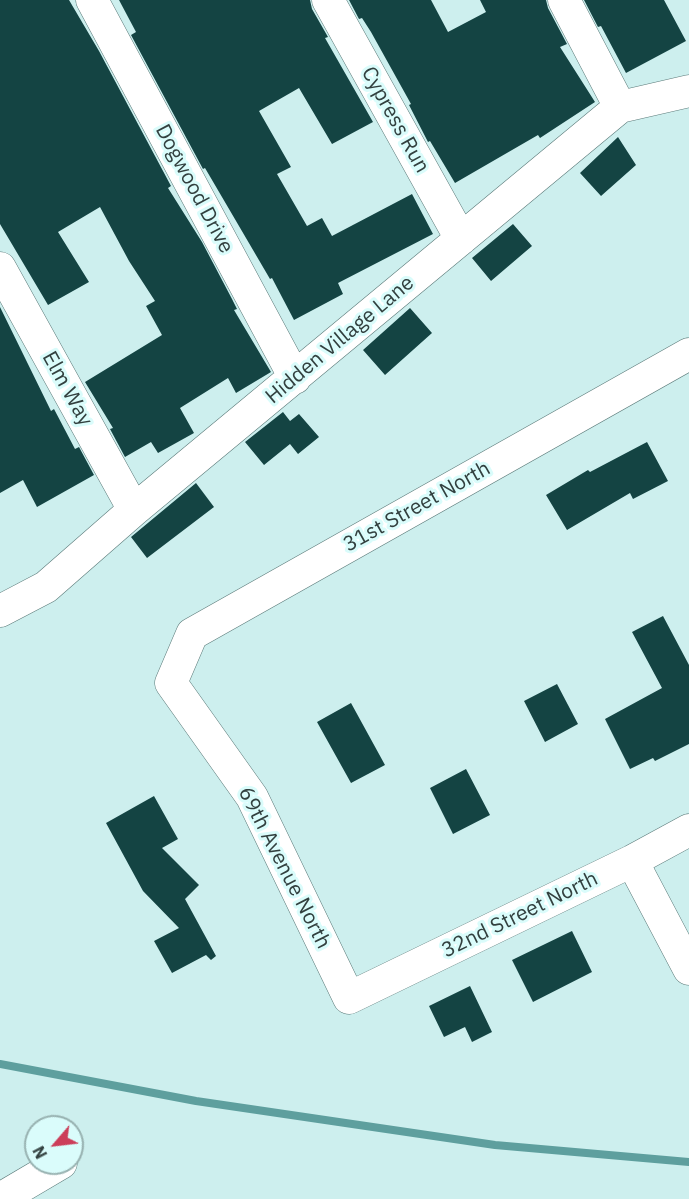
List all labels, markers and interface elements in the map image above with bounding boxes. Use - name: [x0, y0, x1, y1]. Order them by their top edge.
- street label: Cypress Run: [356, 63, 434, 177]
- street label: Dogwood Drive: [149, 120, 239, 258]
- street label: Hidden Village Lane: [261, 271, 419, 409]
- street label: Elm Way: [36, 347, 98, 431]
- street label: 31st Street North: [339, 456, 495, 558]
- street label: 69th Avenue North: [232, 783, 336, 953]
- street label: 32nd Street North: [438, 866, 602, 964]
- north arrow: [24, 1115, 84, 1175]
- text: N: [28, 1143, 51, 1162]

